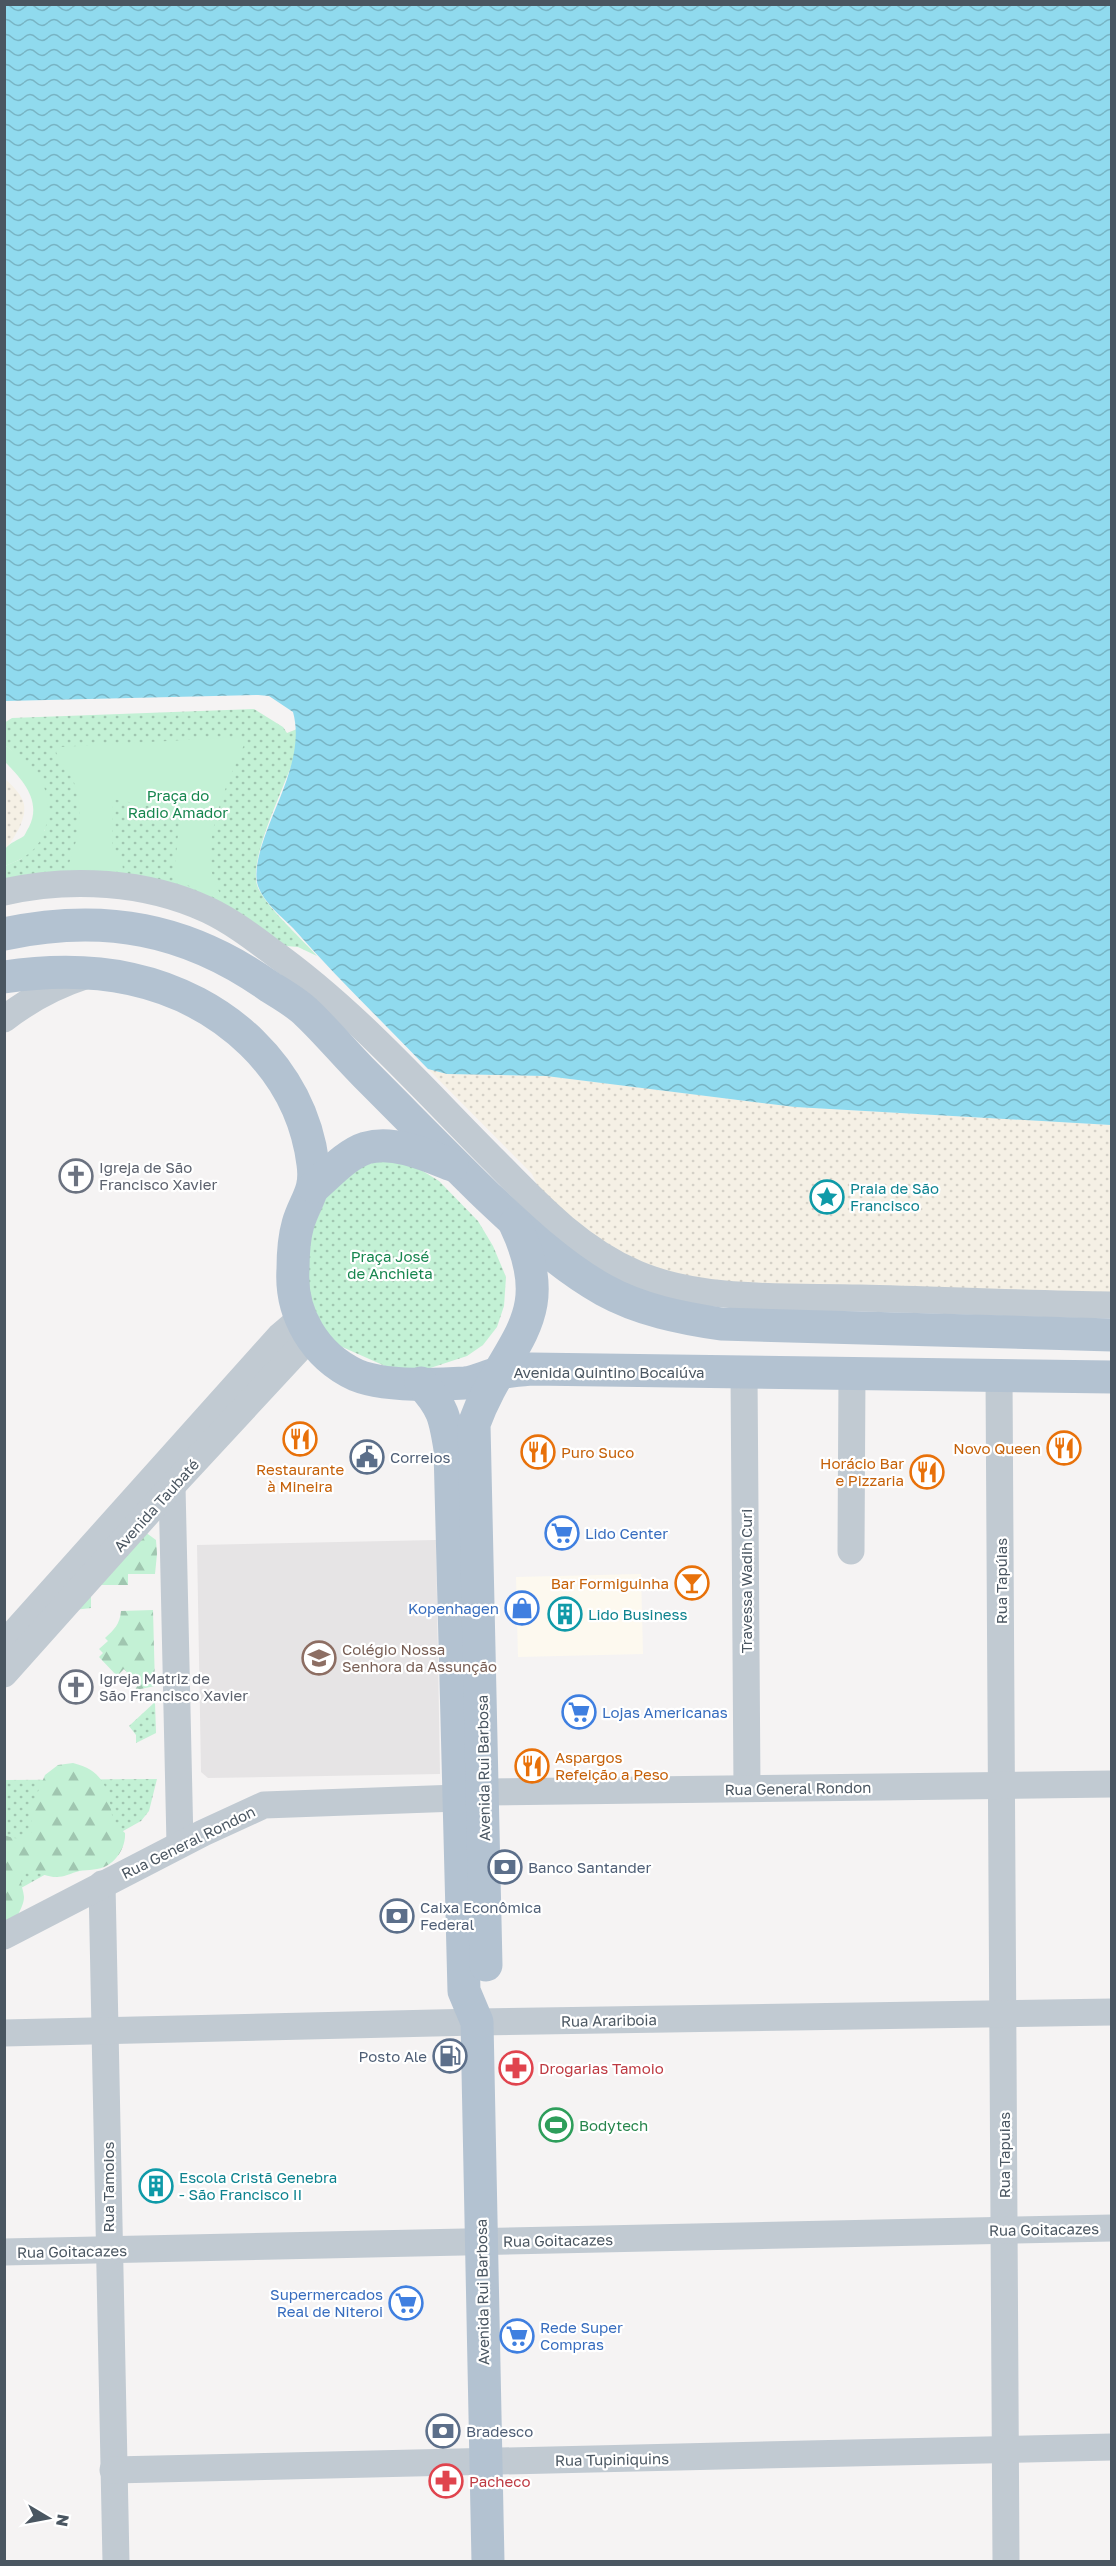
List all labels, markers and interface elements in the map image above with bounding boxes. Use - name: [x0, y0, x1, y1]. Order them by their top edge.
- park label: Praça do Radio Amador: [128, 786, 228, 821]
- church icon: Igreja de São Francisco Xavier: [58, 1158, 94, 1194]
- place label: Igreja de São Francisco Xavier: [99, 1158, 217, 1193]
- place icon: Praia de São Francisco: [809, 1179, 845, 1215]
- place label: Praia de São Francisco: [850, 1179, 939, 1214]
- park label: Praça José de Anchieta: [347, 1247, 433, 1282]
- street label: Avenida Quintino Bocaiúva: [513, 1363, 705, 1381]
- restaurant icon: Restaurante à Mineira: [282, 1421, 318, 1457]
- restaurant icon: Novo Queen: [1046, 1430, 1082, 1466]
- restaurant icon: Puro Suco: [520, 1434, 556, 1470]
- public building icon: Correios: [349, 1439, 385, 1475]
- place label: Novo Queen: [953, 1439, 1041, 1457]
- place label: Puro Suco: [561, 1443, 634, 1461]
- place label: Correios: [390, 1448, 450, 1466]
- place label: Horácio Bar e Pizzaria: [820, 1454, 904, 1489]
- restaurant icon: Horácio Bar e Pizzaria: [909, 1454, 945, 1490]
- street label: Avenida Taubaté: [110, 1455, 202, 1555]
- place label: Restaurante à Mineira: [256, 1460, 344, 1495]
- street label: Travessa Wadih Curi: [737, 1509, 755, 1653]
- supermarket icon: Lido Center: [544, 1515, 580, 1551]
- place label: Lido Center: [585, 1524, 668, 1542]
- street label: Rua Tapúias: [992, 1538, 1010, 1624]
- bar icon: Bar Formiguinha: [674, 1565, 710, 1601]
- place label: Bar Formiguinha: [551, 1574, 669, 1592]
- shop icon: Kopenhagen: [504, 1590, 540, 1626]
- building icon: Lido Business: [547, 1596, 583, 1632]
- place label: Kopenhagen: [408, 1599, 499, 1617]
- place label: Lido Business: [588, 1605, 688, 1623]
- school or university icon: Colégio Nossa Senhora da Assunção: [301, 1640, 337, 1676]
- place label: Colégio Nossa Senhora da Assunção: [342, 1640, 497, 1675]
- church icon: Igreja Matriz de São Francisco Xavier: [58, 1669, 94, 1705]
- place label: Igreja Matriz de São Francisco Xavier: [99, 1669, 248, 1704]
- supermarket icon: Lojas Americanas: [561, 1694, 597, 1730]
- street label: Avenida Rui Barbosa: [473, 1695, 493, 1841]
- place label: Lojas Americanas: [602, 1703, 728, 1721]
- restaurant icon: Aspargos Refeição a Peso: [514, 1748, 550, 1784]
- place label: Aspargos Refeição a Peso: [555, 1748, 669, 1783]
- street label: Rua General Rondon: [724, 1778, 872, 1798]
- street label: Rua General Rondon: [118, 1802, 258, 1882]
- bank icon: Banco Santander: [487, 1849, 523, 1885]
- place label: Banco Santander: [528, 1858, 651, 1876]
- bank icon: Caixa Econômica Federal: [379, 1898, 415, 1934]
- place label: Caixa Econômica Federal: [420, 1898, 541, 1933]
- street label: Rua Arariboia: [561, 2010, 657, 2030]
- fuel station icon: Posto Ale: [432, 2038, 468, 2074]
- place label: Posto Ale: [359, 2047, 427, 2065]
- pharmacy icon: Drogarias Tamoio: [498, 2050, 534, 2086]
- place label: Drogarias Tamoio: [539, 2059, 664, 2077]
- sports icon: Bodytech: [538, 2107, 574, 2143]
- street label: Rua Tapuias: [995, 2112, 1013, 2198]
- place label: Bodytech: [579, 2116, 648, 2134]
- street label: Rua Tamoios: [99, 2142, 117, 2232]
- building icon: Escola Cristã Genebra - São Francisco II: [138, 2168, 174, 2204]
- place label: Escola Cristã Genebra - São Francisco II: [179, 2168, 337, 2203]
- street label: Avenida Rui Barbosa: [472, 2219, 492, 2365]
- street label: Rua Goitacazes: [989, 2219, 1099, 2239]
- street label: Rua Goitacazes: [503, 2230, 613, 2250]
- street label: Rua Goitacazes: [17, 2241, 127, 2261]
- place label: Supermercados Real de Niteroi: [270, 2285, 383, 2320]
- supermarket icon: Supermercados Real de Niteroi: [388, 2285, 424, 2321]
- supermarket icon: Rede Super Compras: [499, 2318, 535, 2354]
- place label: Rede Super Compras: [540, 2318, 623, 2353]
- bank icon: Bradesco: [425, 2413, 461, 2449]
- place label: Bradesco: [466, 2422, 533, 2440]
- street label: Rua Tupiniquins: [555, 2449, 669, 2469]
- pharmacy icon: Pacheco: [428, 2463, 464, 2499]
- place label: Pacheco: [469, 2472, 530, 2490]
- north arrow: [18, 2488, 78, 2548]
- text: N: [52, 2513, 74, 2528]

